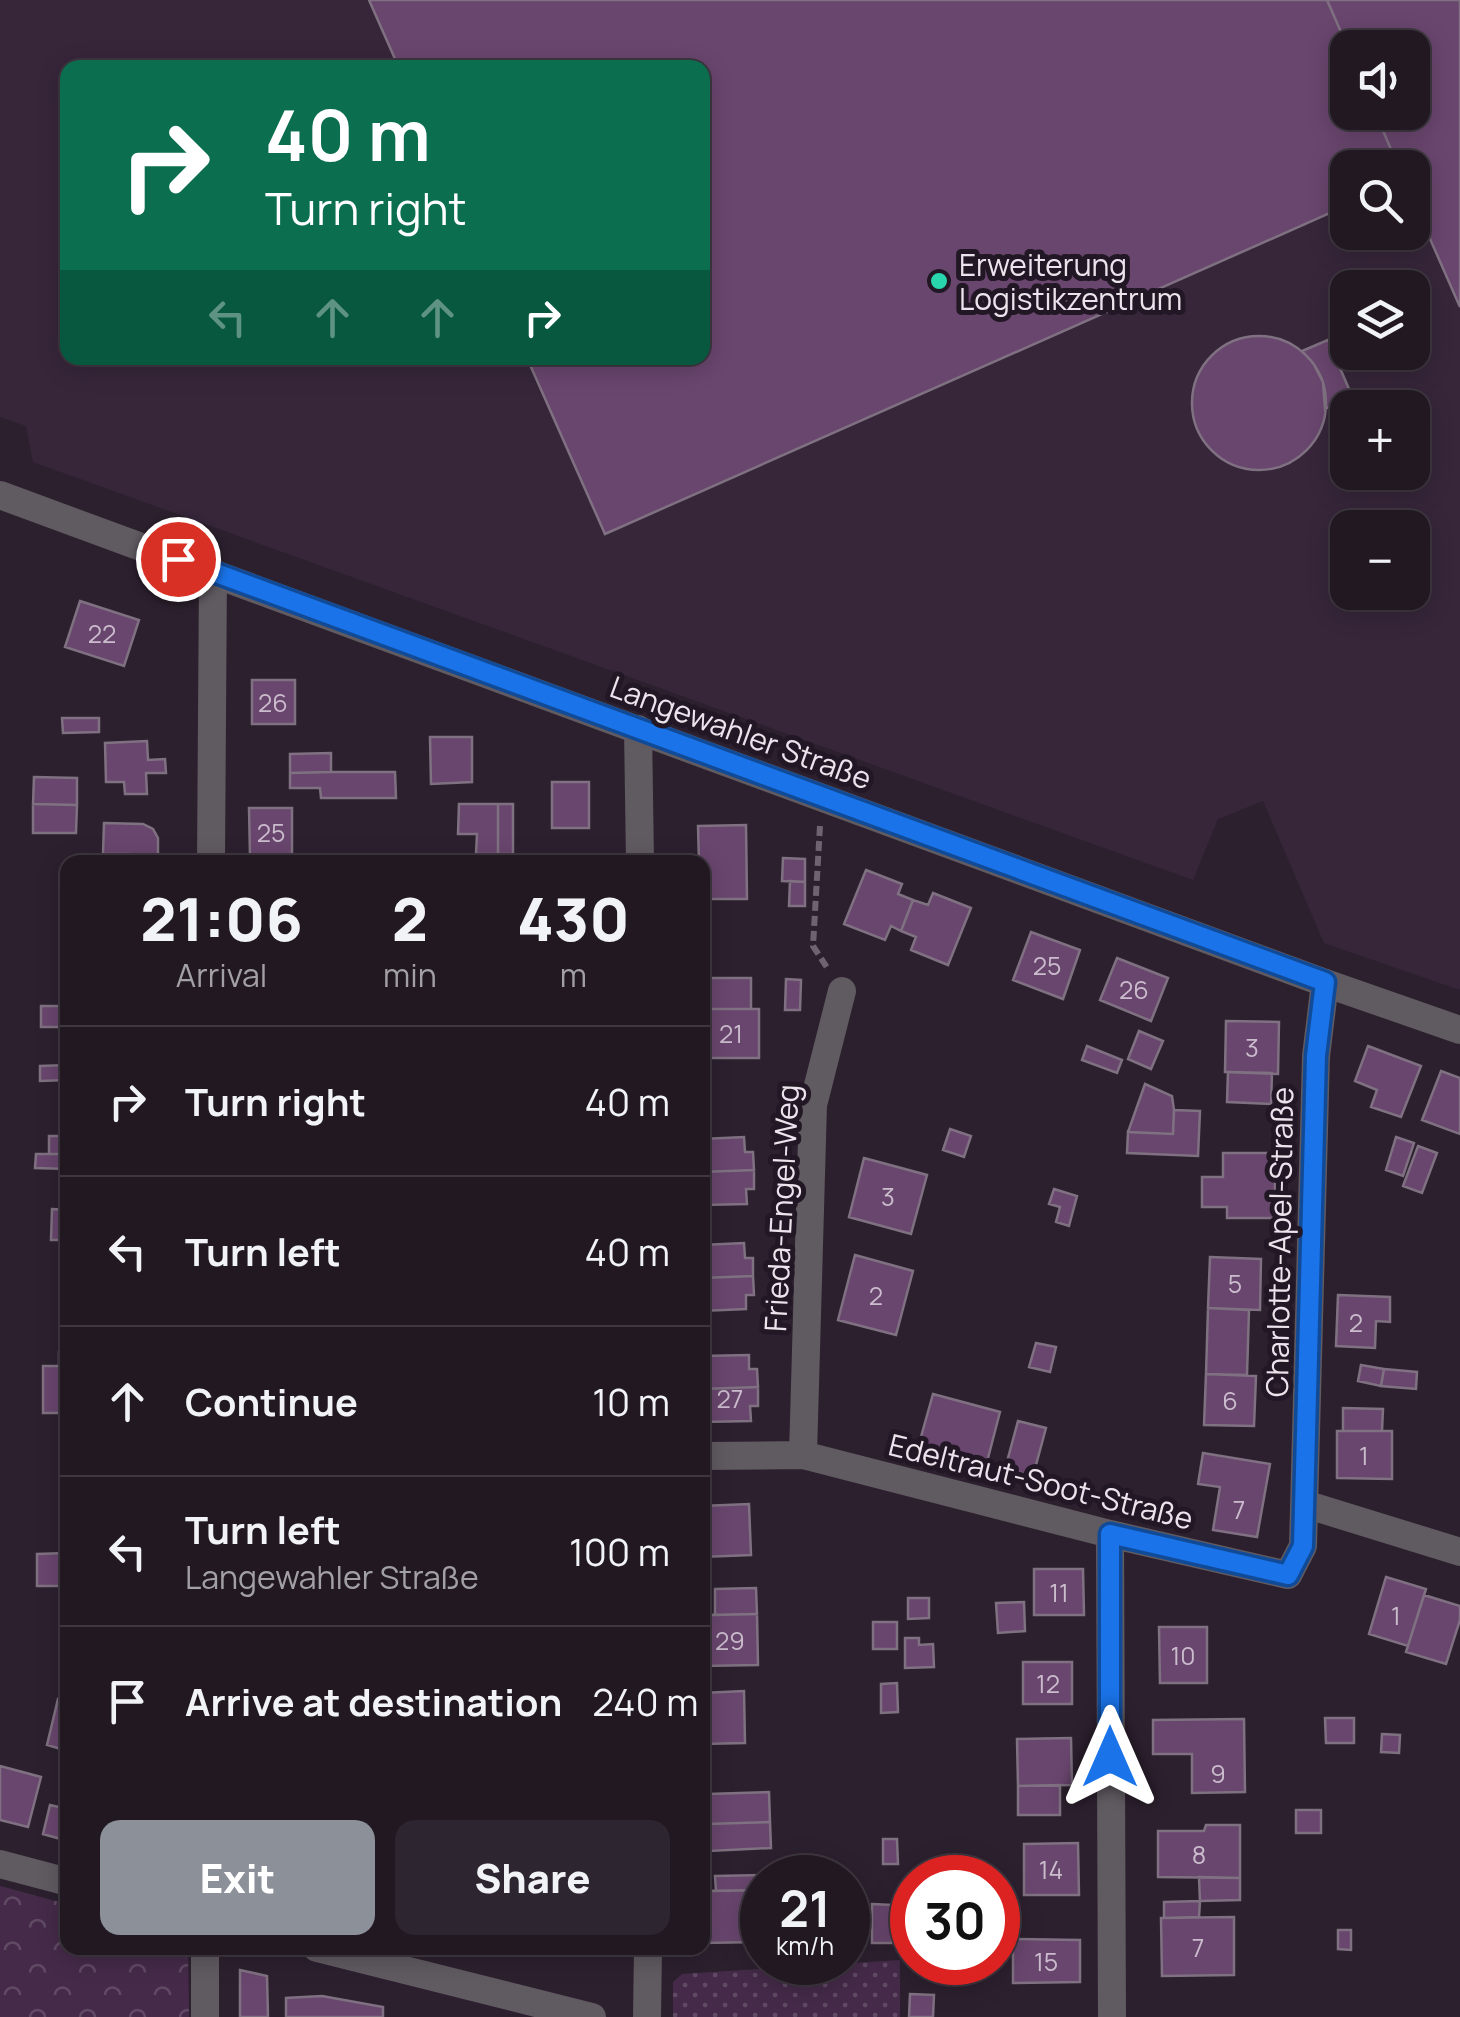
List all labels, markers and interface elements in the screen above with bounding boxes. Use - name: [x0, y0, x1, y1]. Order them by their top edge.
- map controls: [1330, 30, 1430, 610]
- button: sound: [1330, 30, 1430, 130]
- text: 40 m: [265, 86, 431, 182]
- icon: right: [100, 100, 230, 230]
- button: search: [1330, 150, 1430, 250]
- text: Turn right: [265, 177, 466, 239]
- place label: Erweiterung Logistikzentrum: [959, 244, 1182, 319]
- marker: Erweiterung Logistikzentrum: [928, 270, 950, 292]
- button: layers: [1330, 270, 1430, 370]
- icon: left: [200, 290, 255, 345]
- icon: ahead: [305, 290, 360, 345]
- icon: ahead: [410, 290, 465, 345]
- icon: right: [515, 290, 570, 345]
- button: +: [1330, 390, 1430, 490]
- button: −: [1330, 510, 1430, 610]
- pin: [136, 517, 221, 602]
- icon: arrive: [151, 532, 206, 587]
- house number: 22: [88, 616, 116, 651]
- street label: Langewahler Straße: [605, 666, 877, 798]
- house number: 26: [258, 685, 288, 720]
- house number: 25: [257, 815, 285, 850]
- text: 21:06: [140, 877, 303, 959]
- text: 2: [392, 877, 428, 959]
- text: 430: [517, 877, 630, 959]
- house number: 25: [1033, 948, 1061, 983]
- text: Arrival: [176, 953, 267, 997]
- text: min: [383, 953, 437, 997]
- text: m: [560, 953, 587, 997]
- house number: 26: [1119, 972, 1149, 1007]
- house number: 21: [719, 1016, 743, 1051]
- house number: 3: [1245, 1030, 1259, 1065]
- icon: right: [100, 1074, 155, 1129]
- text: Turn right: [185, 1075, 366, 1127]
- text: 40 m: [585, 1075, 670, 1127]
- street label: Frieda-Engel-Weg: [754, 1083, 808, 1333]
- street label: Charlotte-Apel-Straße: [1256, 1087, 1302, 1397]
- house number: 3: [881, 1179, 895, 1214]
- icon: left: [100, 1224, 155, 1279]
- text: Turn left: [185, 1225, 341, 1277]
- text: 40 m: [585, 1225, 670, 1277]
- house number: 5: [1228, 1266, 1242, 1301]
- house number: 2: [869, 1278, 883, 1313]
- house number: 2: [1349, 1305, 1363, 1340]
- icon: ahead: [100, 1374, 155, 1429]
- text: Continue: [185, 1375, 358, 1427]
- text: 10 m: [592, 1375, 670, 1427]
- house number: 27: [717, 1381, 743, 1416]
- house number: 6: [1222, 1383, 1238, 1418]
- street label: Edeltraut-Soot-Straße: [885, 1423, 1197, 1539]
- house number: 1: [1359, 1438, 1369, 1473]
- house number: 7: [1233, 1492, 1245, 1527]
- text: Turn left: [185, 1503, 341, 1555]
- icon: left: [100, 1524, 155, 1579]
- text: 100 m: [569, 1525, 670, 1577]
- text: Langewahler Straße: [185, 1555, 479, 1599]
- house number: 11: [1049, 1575, 1069, 1610]
- house number: 1: [1391, 1598, 1401, 1633]
- house number: 29: [715, 1623, 745, 1658]
- house number: 10: [1170, 1638, 1196, 1673]
- house number: 12: [1036, 1666, 1060, 1701]
- icon: arrive: [100, 1674, 155, 1729]
- text: Arrive at destination: [185, 1675, 562, 1727]
- text: 240 m: [592, 1675, 698, 1727]
- position arrow: [1058, 1705, 1162, 1809]
- house number: 9: [1210, 1756, 1226, 1791]
- button: Exit: [100, 1820, 375, 1935]
- button: Share: [395, 1820, 670, 1935]
- house number: 8: [1192, 1837, 1206, 1872]
- house number: 14: [1039, 1852, 1063, 1887]
- speed limit sign: 30: [890, 1855, 1020, 1985]
- text: 21: [779, 1874, 831, 1942]
- text: km/h: [776, 1928, 834, 1963]
- house number: 7: [1192, 1930, 1204, 1965]
- house number: 15: [1034, 1944, 1058, 1979]

